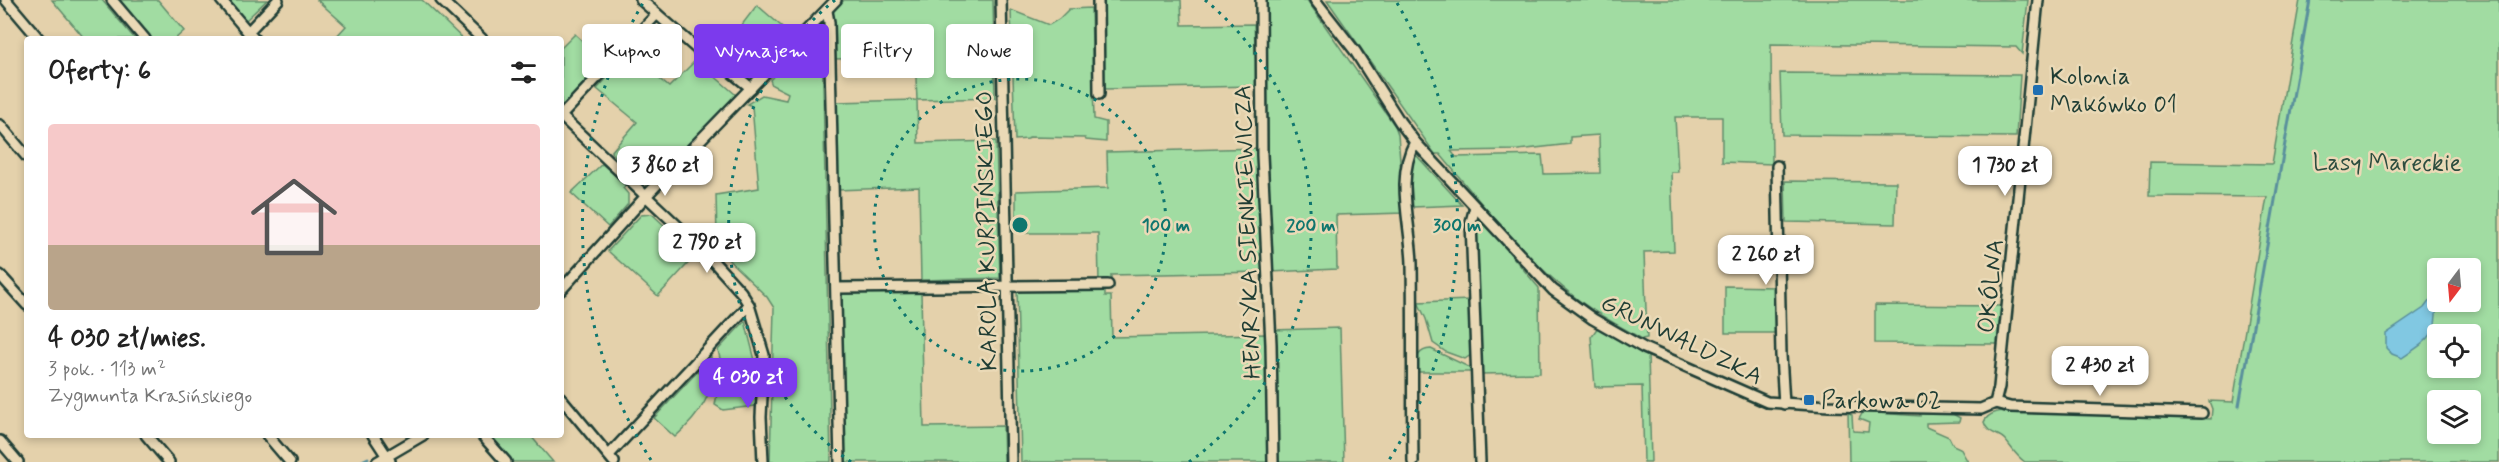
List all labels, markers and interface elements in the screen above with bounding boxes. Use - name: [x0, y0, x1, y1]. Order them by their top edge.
- chip: Kupno: [582, 24, 682, 78]
- chip: Wynajem: [694, 24, 829, 78]
- chip: Filtry: [841, 24, 934, 78]
- chip: Nowe: [946, 24, 1033, 78]
- text: Oferty: 6: [48, 55, 151, 89]
- icon: filters: [507, 56, 540, 89]
- place label: Kolonia Makówko 01: [2050, 62, 2177, 121]
- marker: Kolonia Makówko 01: [2031, 83, 2045, 97]
- street label: HENRYKA SIENKIEWICZA: [1228, 84, 1269, 380]
- street label: KAROLA KURPIŃSKIEGO: [970, 91, 1005, 371]
- pin: 3 860 zł: [603, 146, 727, 197]
- pin: 1 730 zł: [1943, 146, 2067, 197]
- park label: Lasy Mareckie: [2313, 148, 2461, 179]
- text: 3 860 zł: [631, 152, 699, 179]
- text: 1 730 zł: [1972, 152, 2038, 179]
- icon: home: [240, 163, 348, 271]
- text: 100 m: [1142, 214, 1190, 238]
- text: 200 m: [1286, 214, 1336, 238]
- text: 300 m: [1433, 214, 1481, 238]
- centre of rings: [1010, 215, 1030, 235]
- pin: 2 790 zł: [645, 223, 769, 274]
- text: 2 790 zł: [672, 229, 742, 256]
- pin: 2 260 zł: [1704, 235, 1828, 286]
- street label: OKÓLNA: [1971, 237, 2012, 335]
- text: 2 260 zł: [1732, 241, 1800, 268]
- north arrow: [2427, 258, 2481, 312]
- map controls: [2427, 258, 2481, 444]
- street label: GRUNWALDZKA: [1595, 288, 1767, 393]
- text: 4 030 zł/mies.: [48, 322, 206, 356]
- button: locate: [2427, 324, 2481, 378]
- pin: 2 430 zł: [2038, 346, 2162, 397]
- text: 2 430 zł: [2066, 352, 2134, 379]
- text: 3 pok. · 113 m²: [48, 356, 166, 383]
- pin: 4 030 zł: [686, 358, 810, 409]
- text: 4 030 zł: [713, 364, 783, 391]
- text: Zygmunta Krasińskiego: [48, 383, 252, 410]
- place label: Parkowa 02: [1821, 386, 1941, 417]
- button: layers: [2427, 390, 2481, 444]
- marker: Parkowa 02: [1802, 393, 1816, 407]

